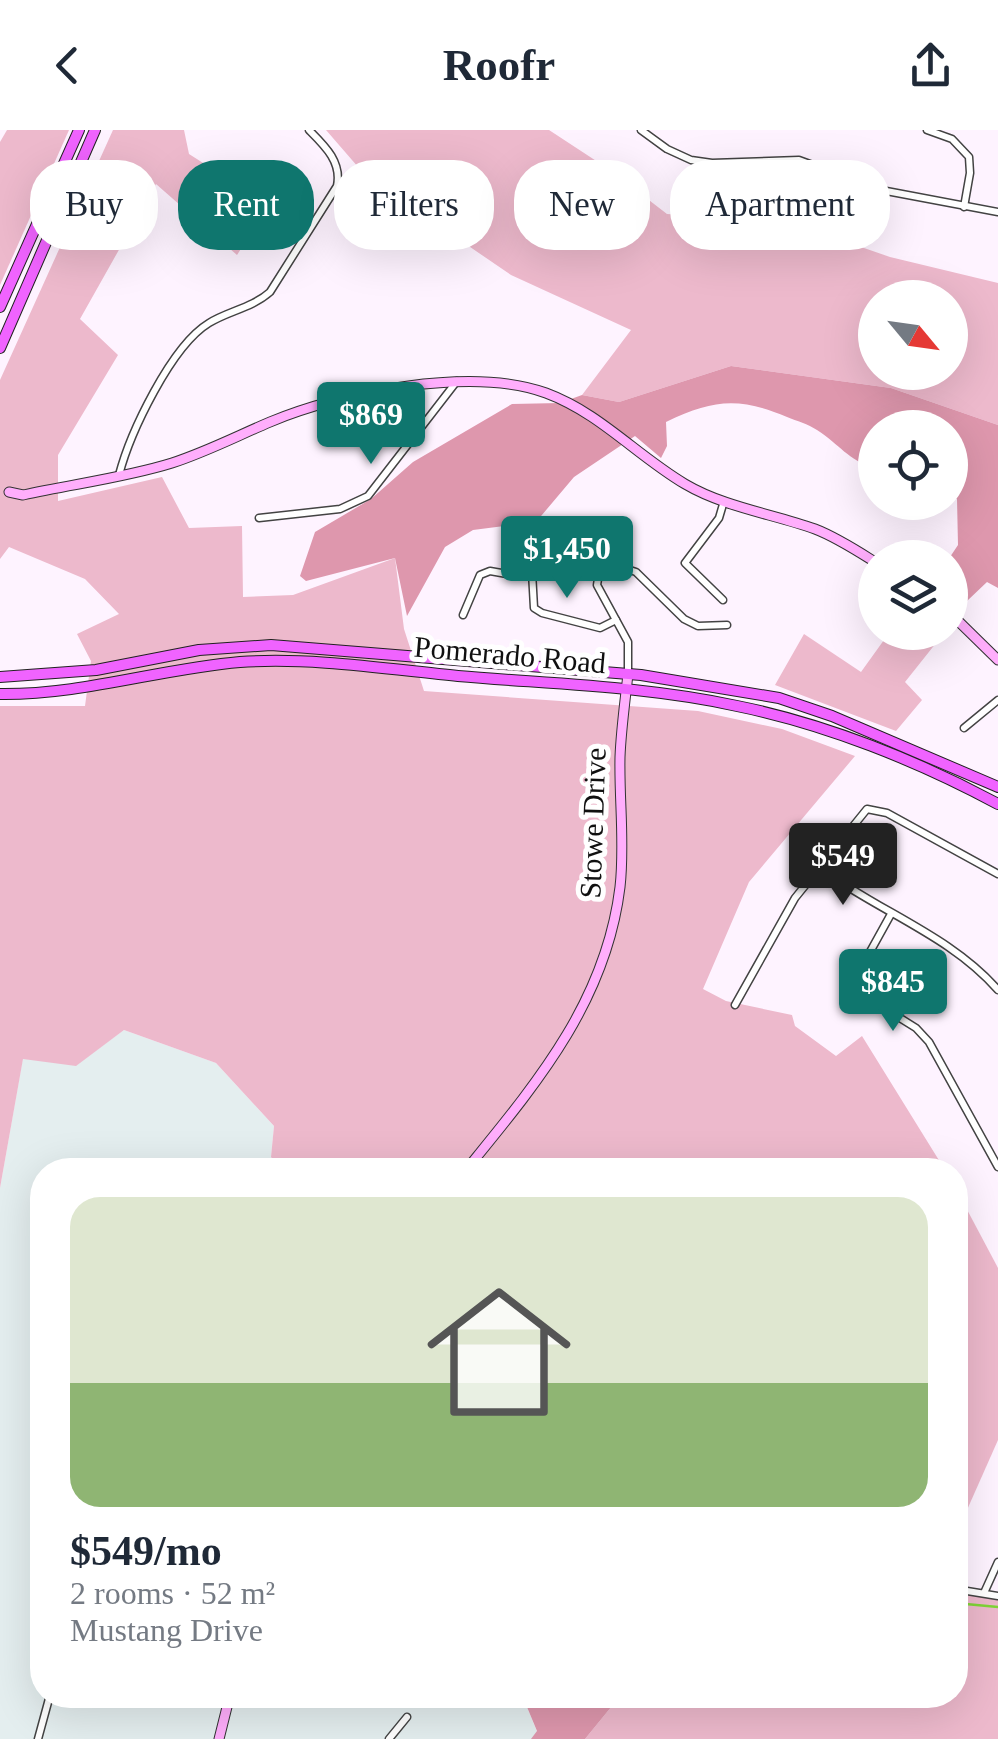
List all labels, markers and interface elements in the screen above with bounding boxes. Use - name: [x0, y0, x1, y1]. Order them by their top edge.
- icon: back: [40, 38, 95, 93]
- icon: share: [903, 38, 958, 93]
- text: Roofr: [443, 40, 555, 90]
- chip: Buy: [30, 160, 158, 250]
- chip: Rent: [178, 160, 314, 250]
- chip: Filters: [334, 160, 494, 250]
- chip: New: [514, 160, 650, 250]
- chip: Apartment: [670, 160, 890, 250]
- north arrow: [858, 280, 968, 390]
- map controls: [858, 280, 968, 650]
- pin: $869: [312, 382, 430, 467]
- text: $869: [339, 396, 403, 432]
- button: locate: [858, 410, 968, 520]
- pin: $1,450: [486, 516, 648, 601]
- text: $1,450: [523, 530, 611, 566]
- button: layers: [858, 540, 968, 650]
- street label: Pomerado Road: [413, 630, 607, 679]
- street label: Stowe Drive: [573, 747, 612, 899]
- pin: $549: [784, 823, 902, 908]
- text: $549: [811, 837, 875, 873]
- pin: $845: [834, 949, 952, 1034]
- text: $845: [861, 963, 925, 999]
- icon: home: [409, 1262, 589, 1442]
- text: $549/mo: [70, 1528, 222, 1574]
- text: 2 rooms · 52 m²: [70, 1575, 275, 1611]
- text: Mustang Drive: [70, 1612, 263, 1648]

